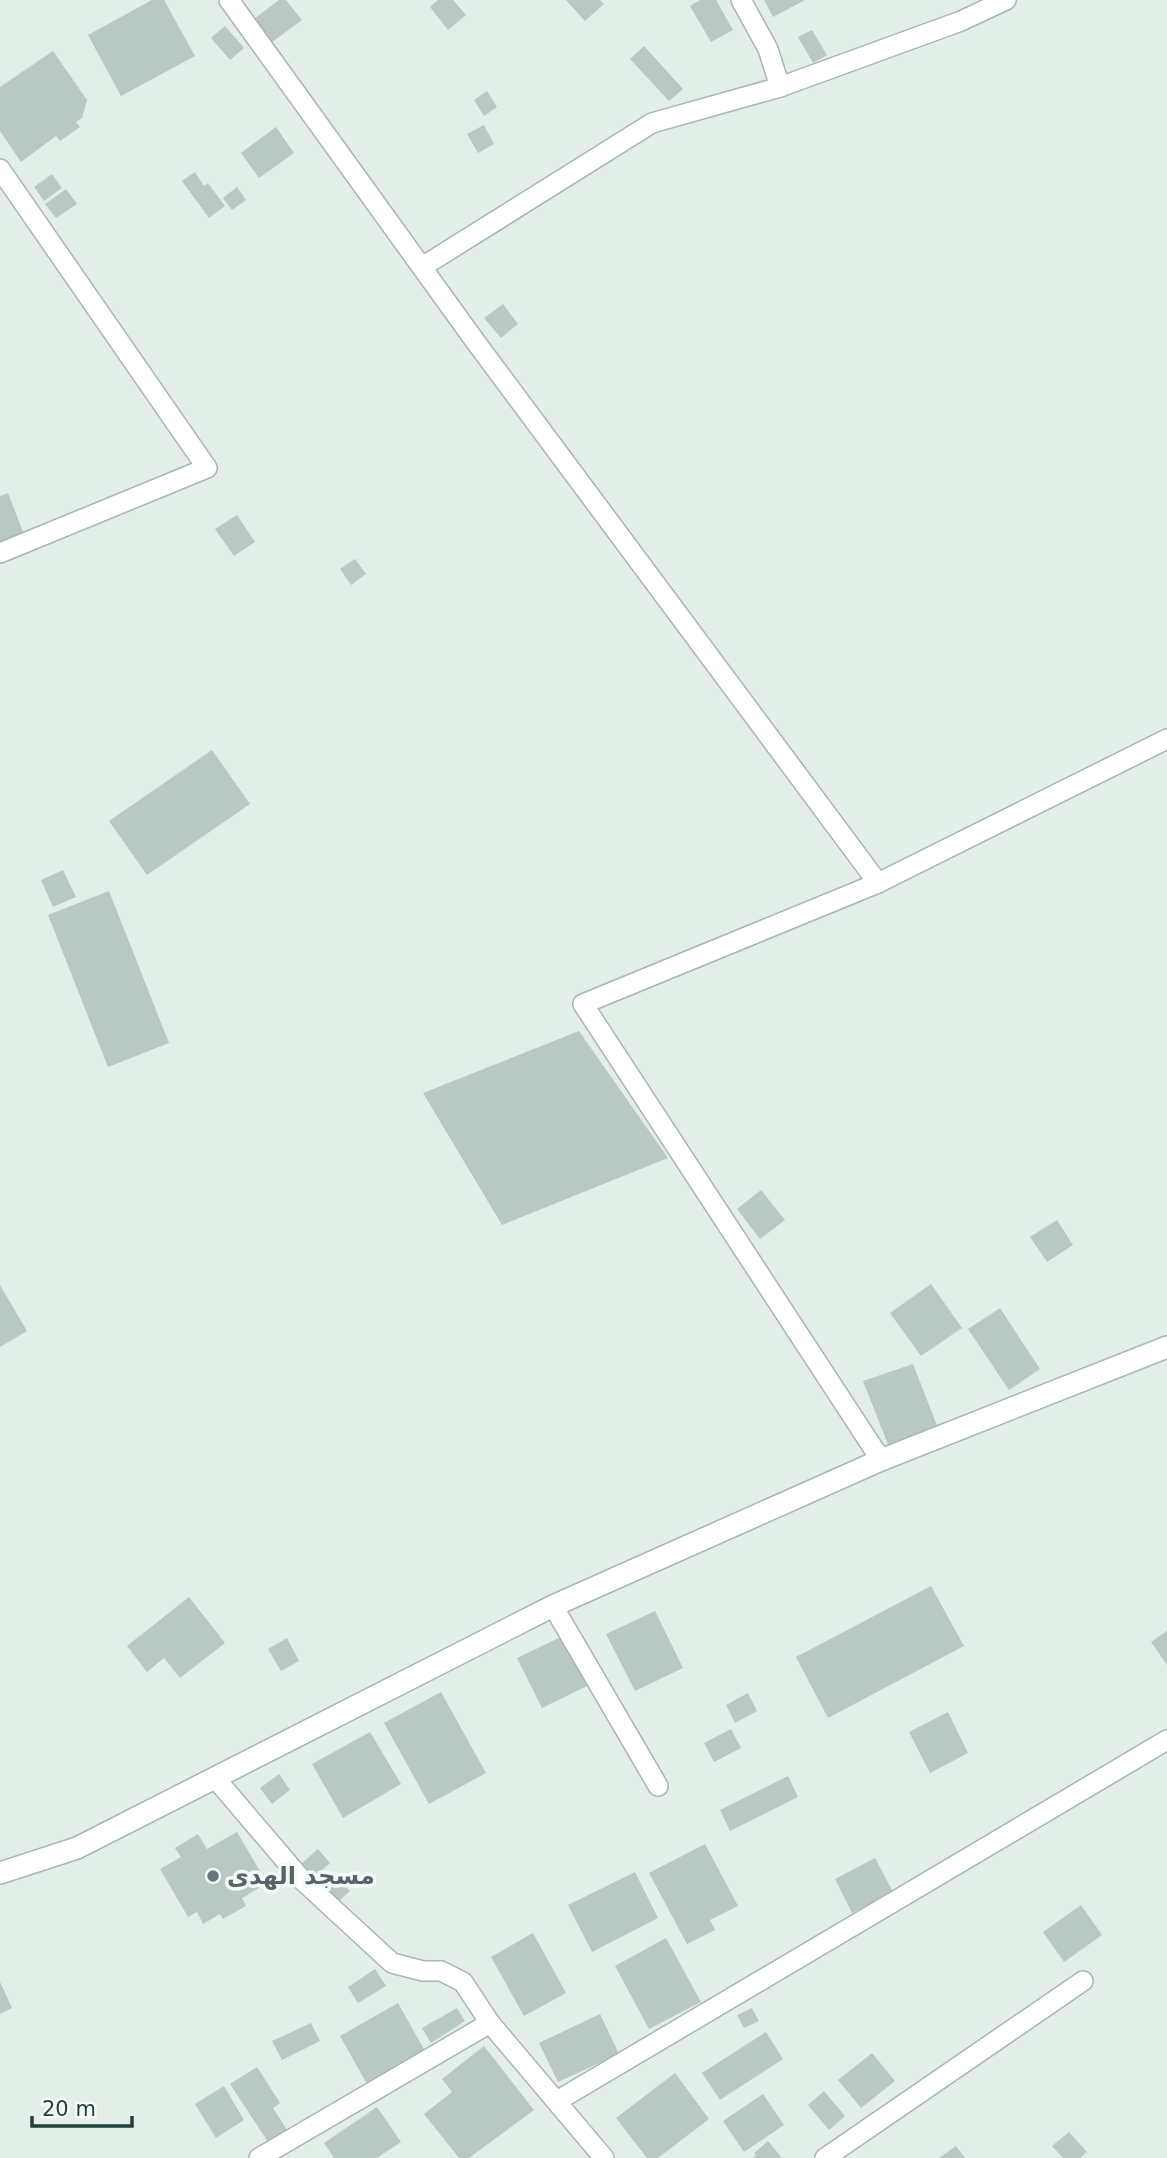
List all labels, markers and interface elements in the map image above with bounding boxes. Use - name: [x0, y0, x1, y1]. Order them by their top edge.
- place label: مسجد الهدى: [227, 1862, 375, 1890]
- marker: مسجد الهدى: [205, 1868, 221, 1884]
- scale bar: [32, 2084, 131, 2128]
- text: 20 m: [42, 2097, 96, 2121]

